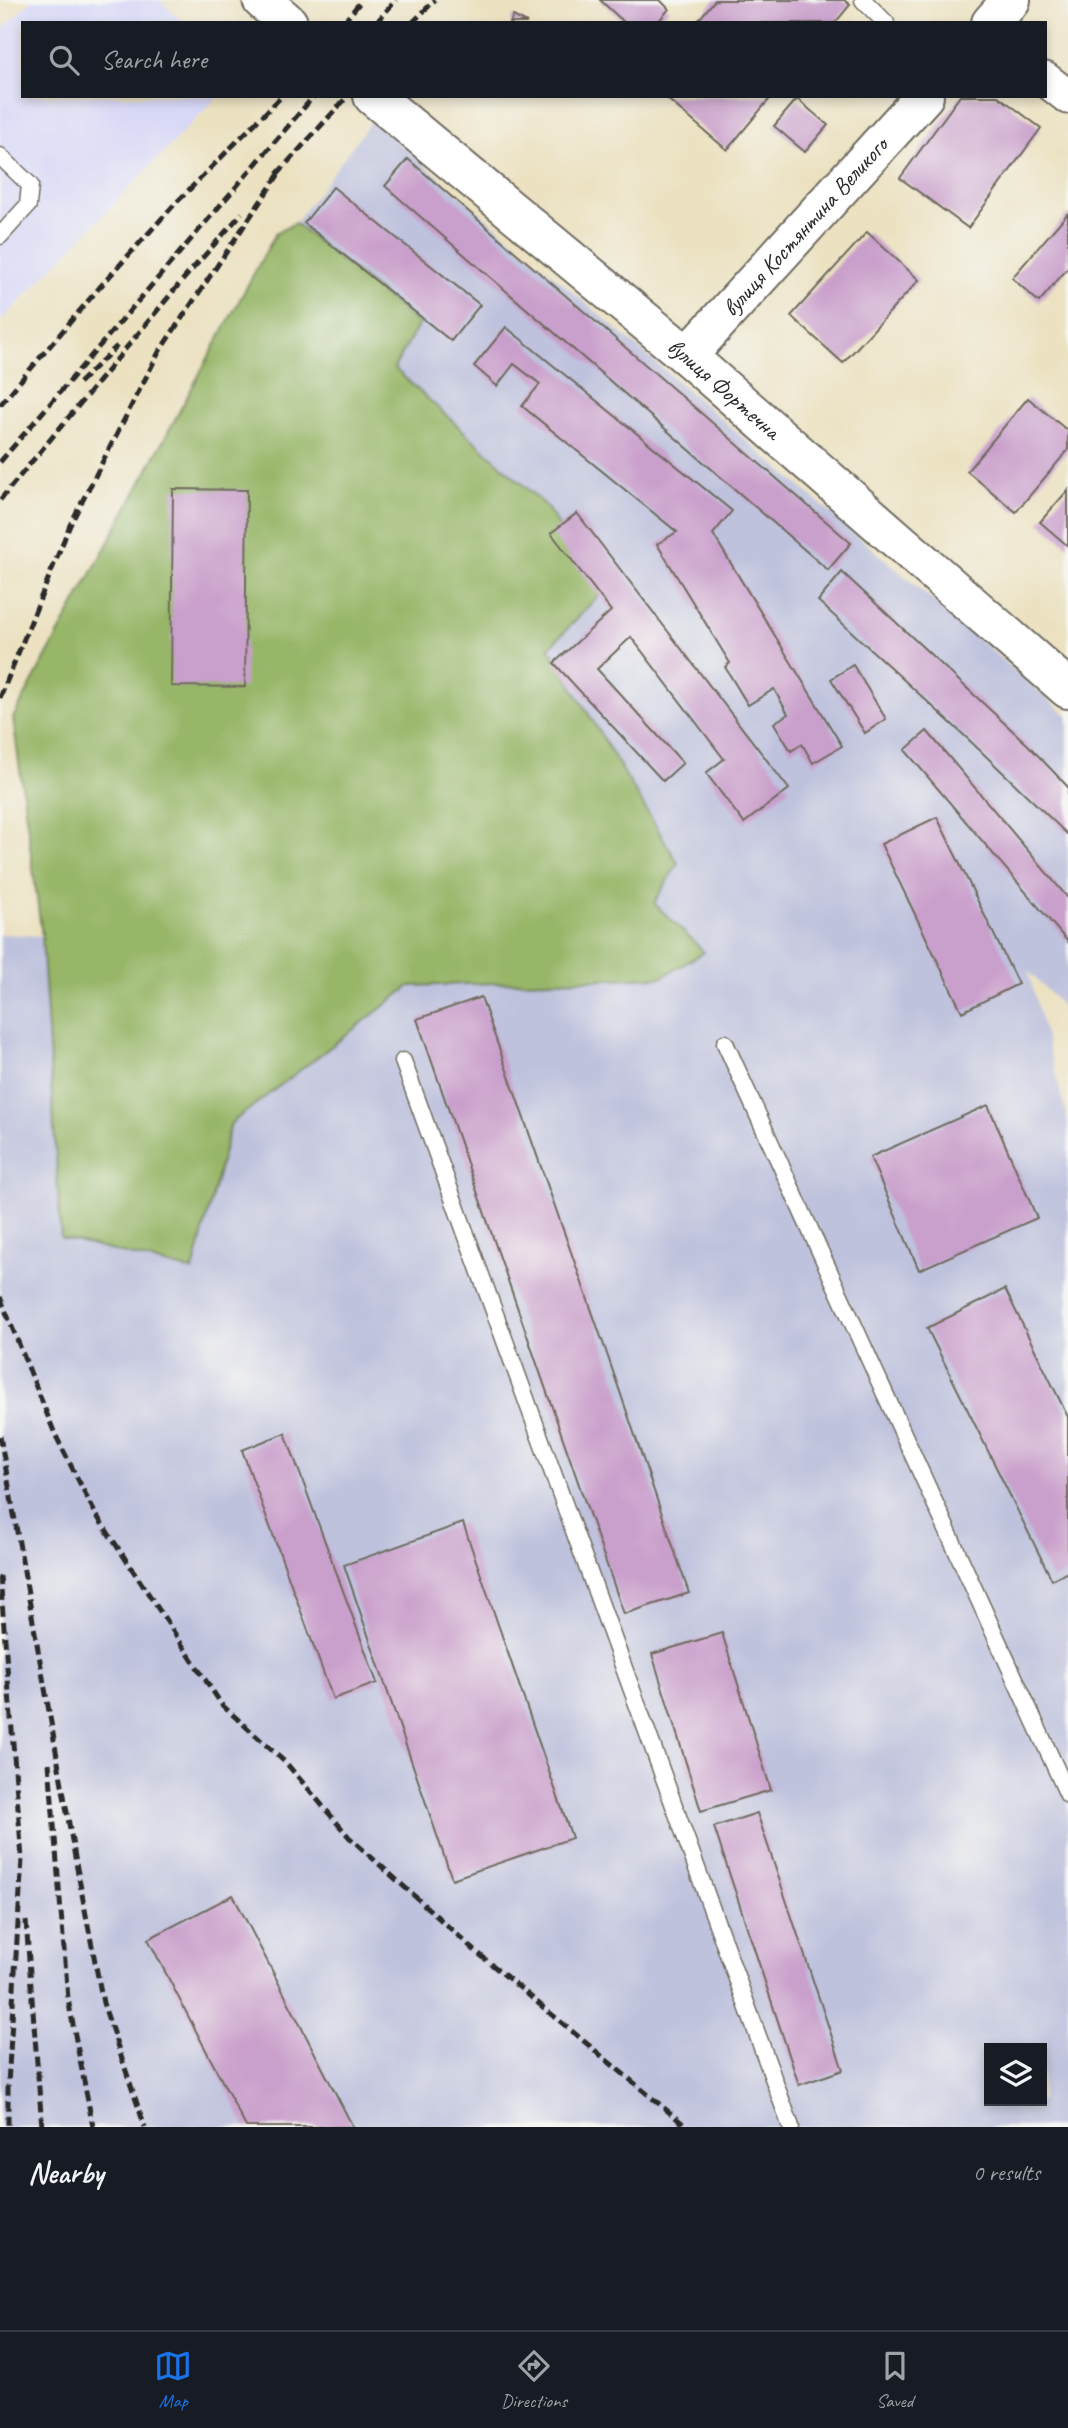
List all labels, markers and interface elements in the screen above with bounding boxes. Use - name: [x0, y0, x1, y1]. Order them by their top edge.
- search box: [21, 21, 1047, 98]
- icon: search: [45, 41, 83, 79]
- text: Search here: [101, 43, 207, 76]
- street label: вулиця Костянтина Великого: [716, 129, 896, 323]
- street label: вулиця Фортечна: [662, 331, 788, 447]
- map controls: [984, 2043, 1047, 2106]
- button: layers: [984, 2043, 1047, 2106]
- text: Nearby: [28, 2154, 104, 2192]
- text: 0 results: [973, 2158, 1040, 2187]
- tab: Map: [154, 2347, 192, 2413]
- tab: Directions: [501, 2347, 567, 2413]
- tab: Saved: [876, 2347, 914, 2413]

